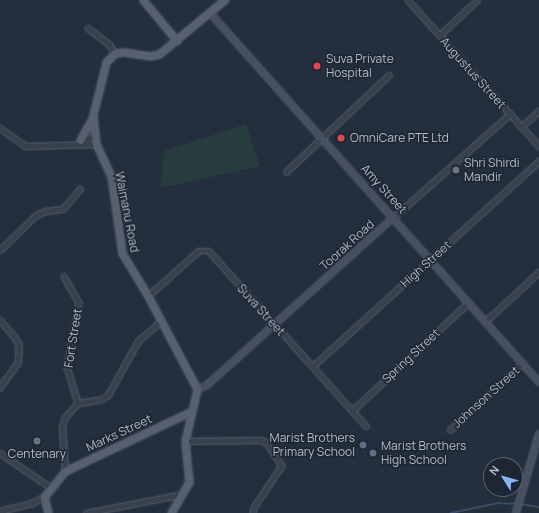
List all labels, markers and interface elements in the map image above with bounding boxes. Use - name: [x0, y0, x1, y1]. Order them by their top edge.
- street label: Augustus Street: [437, 34, 509, 112]
- place label: Suva Private Hospital: [326, 52, 394, 80]
- marker: Suva Private Hospital: [311, 60, 323, 72]
- place label: OmniCare PTE Ltd: [350, 131, 449, 145]
- marker: OmniCare PTE Ltd: [335, 132, 347, 144]
- place label: Shri Shirdi Mandir: [464, 156, 519, 184]
- street label: Amy Street: [358, 161, 410, 217]
- marker: Shri Shirdi Mandir: [451, 165, 461, 175]
- street label: Waimanu Road: [112, 170, 142, 254]
- street label: Toorak Road: [317, 217, 377, 273]
- street label: High Street: [398, 238, 454, 290]
- street label: Suva Street: [234, 281, 288, 339]
- street label: Fort Street: [61, 307, 85, 369]
- street label: Spring Street: [379, 326, 443, 386]
- street label: Johnson Street: [450, 363, 522, 431]
- street label: Marks Street: [84, 412, 154, 454]
- place label: Marist Brothers Primary School: [270, 431, 355, 459]
- marker: Centenary: [32, 436, 42, 446]
- place label: Marist Brothers High School: [381, 439, 466, 467]
- marker: Marist Brothers Primary School: [358, 440, 368, 450]
- place label: Centenary: [8, 447, 66, 461]
- marker: Marist Brothers High School: [368, 448, 378, 458]
- north arrow: [483, 457, 523, 497]
- text: N: [485, 462, 502, 478]

